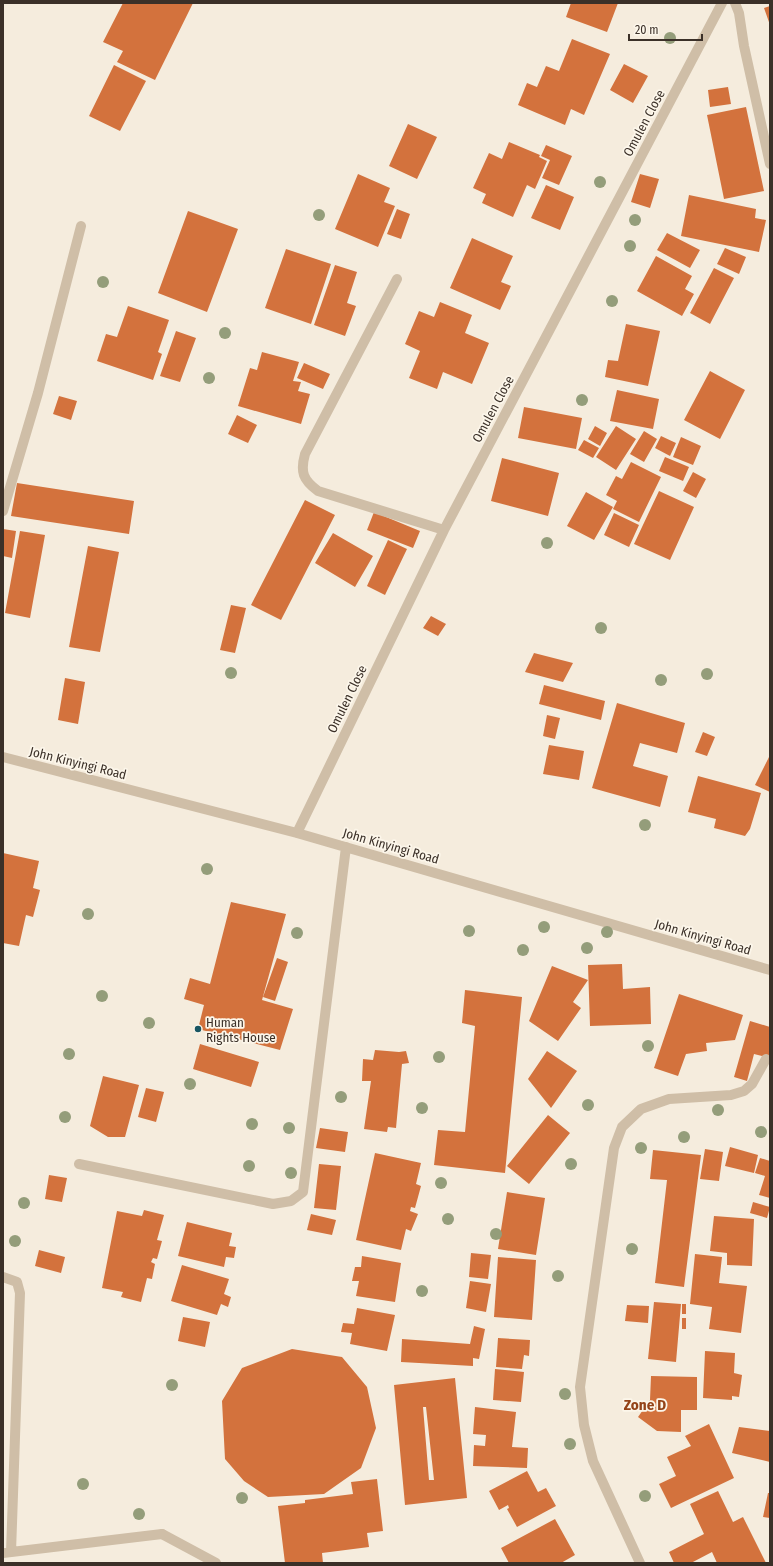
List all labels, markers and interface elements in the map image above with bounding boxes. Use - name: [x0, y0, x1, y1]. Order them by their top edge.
- scale bar: [629, 16, 702, 42]
- text: 20 m: [635, 23, 659, 37]
- street label: Omulen Close: [620, 87, 668, 159]
- street label: Omulen Close: [469, 373, 517, 445]
- street label: Omulen Close: [324, 663, 370, 735]
- street label: John Kinyingi Road: [28, 744, 128, 782]
- street label: John Kinyingi Road: [341, 825, 441, 867]
- street label: John Kinyingi Road: [653, 916, 753, 958]
- place label: Human Rights House: [206, 1015, 276, 1045]
- marker: Human Rights House: [193, 1024, 203, 1034]
- district label: Zone D: [624, 1396, 666, 1414]

